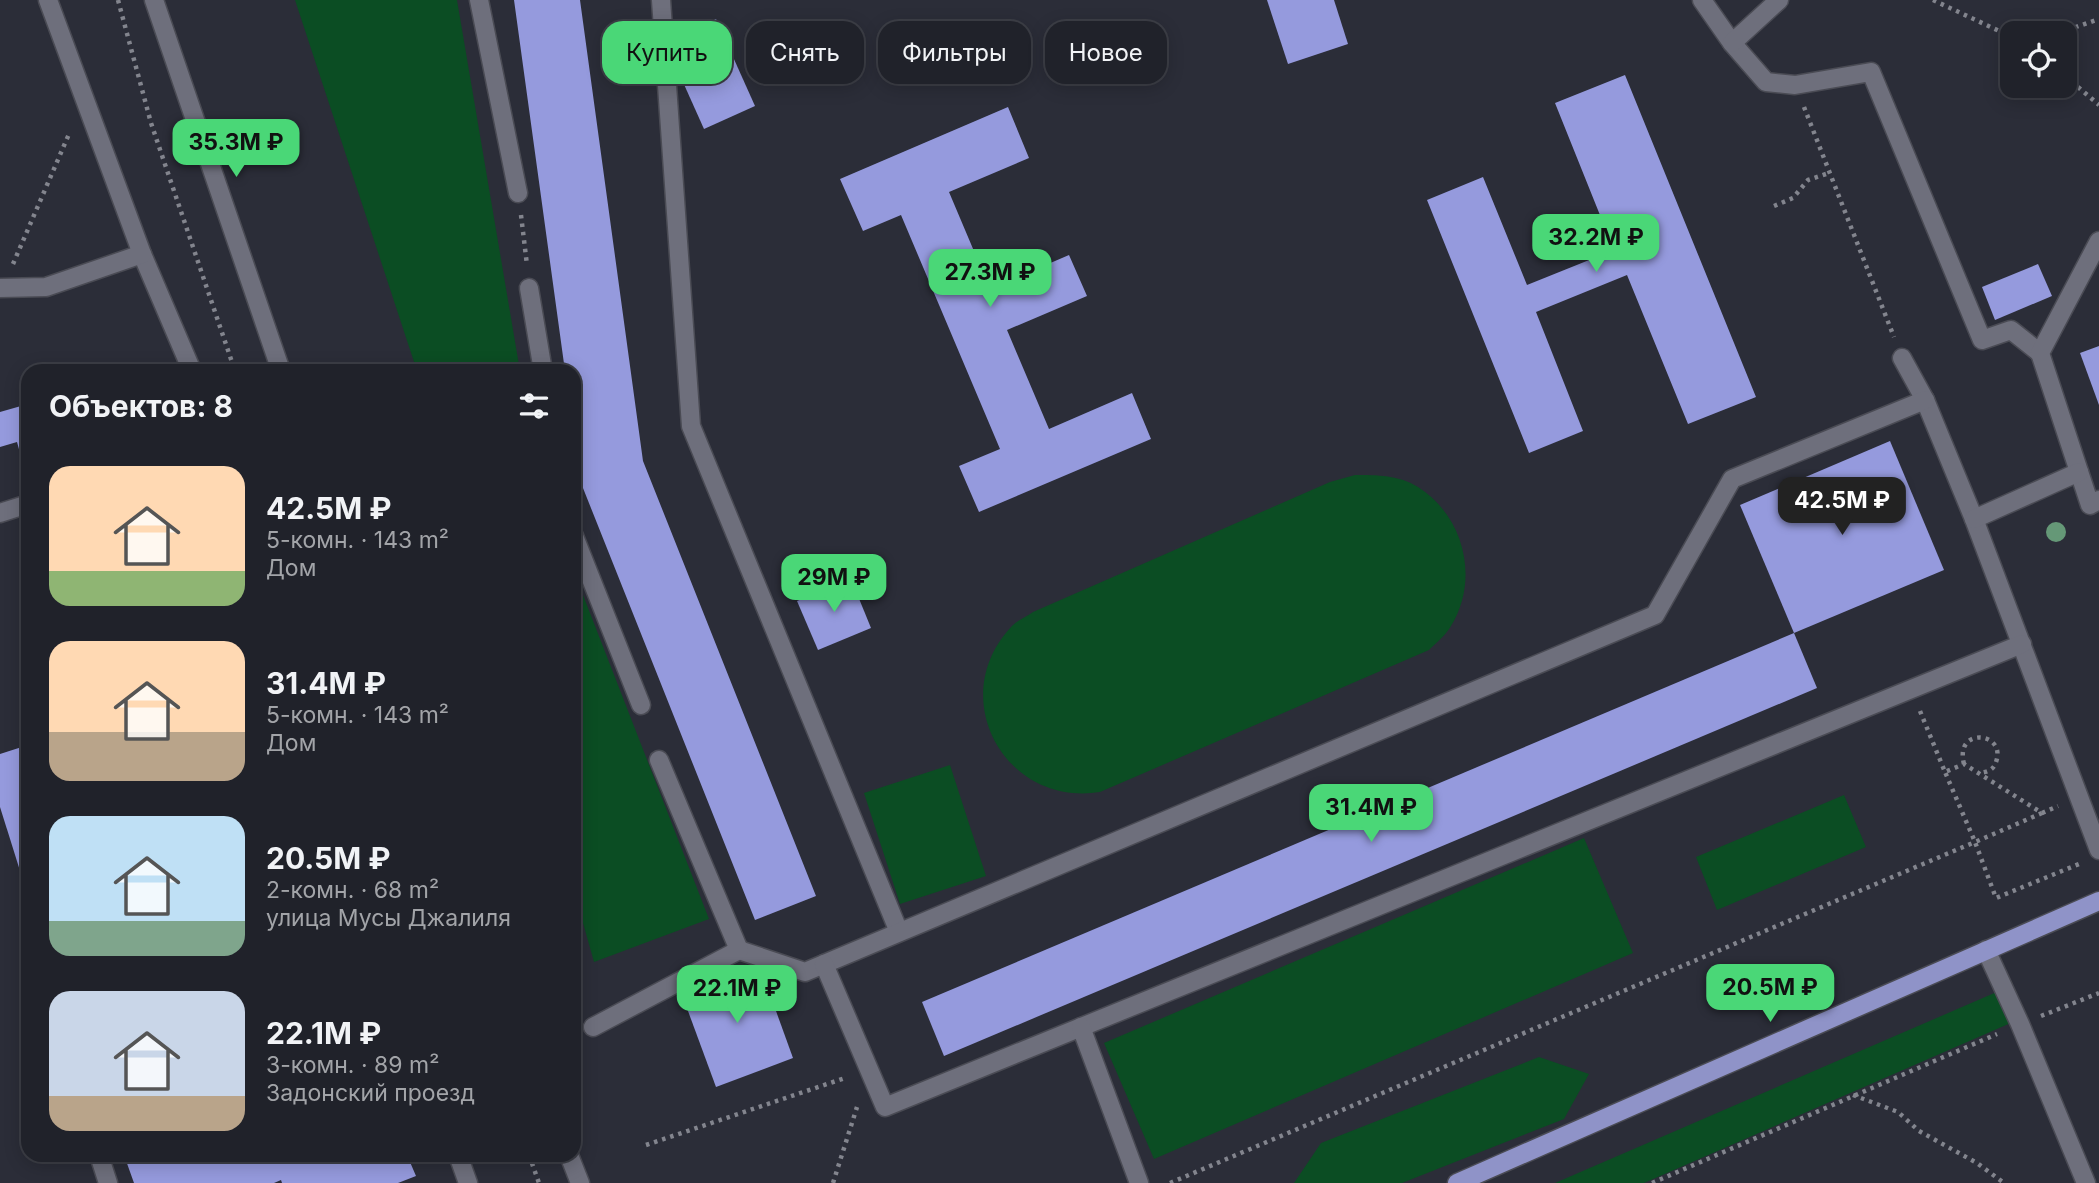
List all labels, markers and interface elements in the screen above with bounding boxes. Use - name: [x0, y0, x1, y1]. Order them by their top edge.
- chip: Купить: [602, 21, 732, 84]
- chip: Снять: [746, 21, 864, 84]
- chip: Фильтры: [878, 21, 1031, 84]
- chip: Новое: [1045, 21, 1167, 84]
- map controls: [2000, 21, 2077, 98]
- button: locate: [2000, 21, 2077, 98]
- pin: 35.3M ₽: [171, 120, 301, 179]
- text: 35.3M ₽: [189, 128, 283, 156]
- pin: 32.2M ₽: [1531, 215, 1661, 274]
- text: 32.2M ₽: [1548, 223, 1644, 251]
- pin: 27.3M ₽: [925, 250, 1055, 309]
- text: 27.3M ₽: [945, 258, 1035, 286]
- icon: filters: [515, 387, 553, 425]
- text: Объектов: 8: [49, 388, 233, 424]
- pin: 42.5M ₽: [1777, 477, 1907, 537]
- text: 42.5M ₽: [1794, 486, 1890, 514]
- text: 42.5M ₽: [266, 490, 392, 526]
- icon: home: [105, 494, 189, 578]
- text: 5-комн. · 143 m²: [266, 526, 449, 554]
- text: Дом: [266, 554, 316, 582]
- pin: 29M ₽: [785, 554, 883, 614]
- text: 29M ₽: [797, 563, 871, 591]
- text: 31.4M ₽: [266, 665, 386, 701]
- icon: home: [105, 669, 189, 753]
- text: 5-комн. · 143 m²: [266, 701, 449, 729]
- text: Дом: [266, 729, 316, 757]
- pin: 31.4M ₽: [1306, 784, 1436, 844]
- text: 31.4M ₽: [1325, 793, 1417, 821]
- text: 20.5M ₽: [266, 840, 391, 876]
- icon: home: [105, 844, 189, 928]
- text: 2-комн. · 68 m²: [266, 876, 439, 904]
- text: улица Мусы Джалиля: [266, 904, 511, 932]
- pin: 20.5M ₽: [1705, 964, 1835, 1024]
- pin: 22.1M ₽: [672, 965, 802, 1025]
- text: 20.5M ₽: [1722, 973, 1818, 1001]
- text: 22.1M ₽: [693, 974, 781, 1002]
- text: 22.1M ₽: [266, 1015, 381, 1051]
- icon: home: [105, 1019, 189, 1103]
- text: 3-комн. · 89 m²: [266, 1051, 439, 1079]
- text: Задонский проезд: [266, 1079, 475, 1107]

